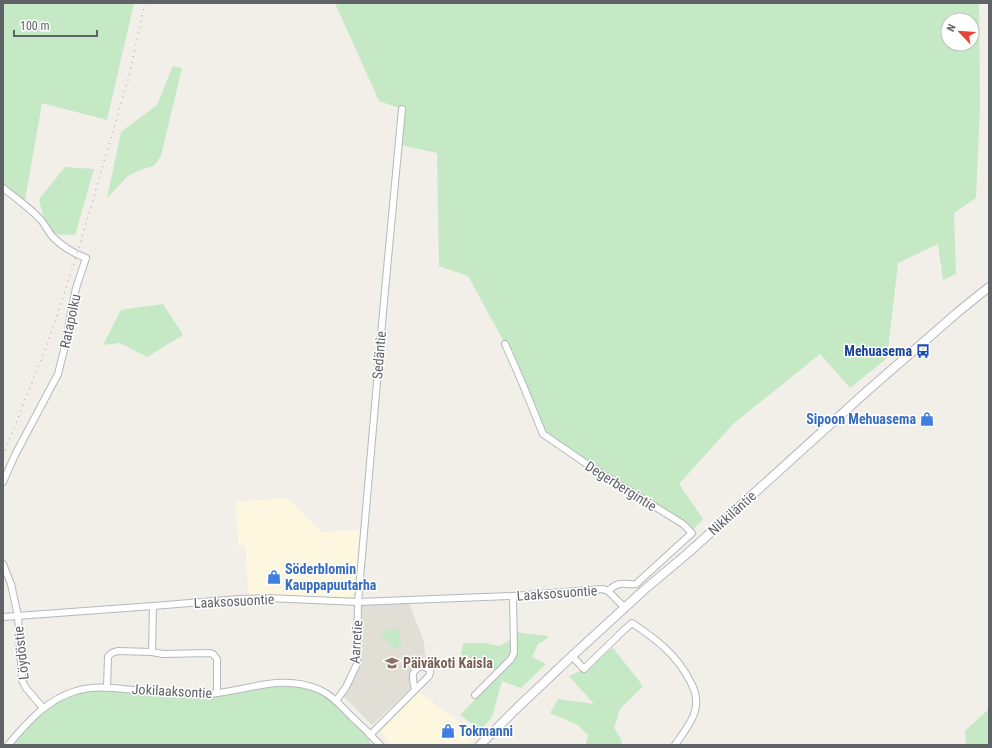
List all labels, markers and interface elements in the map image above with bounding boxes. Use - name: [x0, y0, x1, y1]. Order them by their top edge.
- scale bar: [14, 12, 97, 38]
- north arrow: [940, 12, 980, 52]
- text: 100 m: [20, 19, 50, 33]
- text: N: [944, 22, 959, 34]
- street label: Ratapolku: [56, 292, 84, 350]
- street label: Sedäntie: [369, 330, 389, 380]
- place label: Mehuasema: [844, 343, 912, 359]
- bus stop icon: Mehuasema: [915, 343, 931, 359]
- place label: Sipoon Mehuasema: [806, 411, 916, 427]
- shop icon: Sipoon Mehuasema: [919, 411, 935, 427]
- street label: Degerbergintie: [583, 458, 660, 514]
- street label: Nikkiläntie: [705, 487, 759, 538]
- place label: Söderblomin Kauppapuutarha: [285, 561, 377, 593]
- shop icon: Söderblomin Kauppapuutarha: [266, 569, 282, 585]
- street label: Laaksosuontie: [516, 582, 598, 604]
- street label: Laaksosuontie: [193, 591, 275, 611]
- street label: Aarretie: [346, 619, 366, 664]
- street label: Löydöstie: [10, 625, 32, 680]
- school or university icon: Päiväkoti Kaisla: [384, 655, 400, 671]
- place label: Päiväkoti Kaisla: [403, 655, 493, 671]
- street label: Jokilaaksontie: [131, 681, 213, 701]
- shop icon: Tokmanni: [440, 723, 456, 739]
- place label: Tokmanni: [459, 723, 513, 739]

